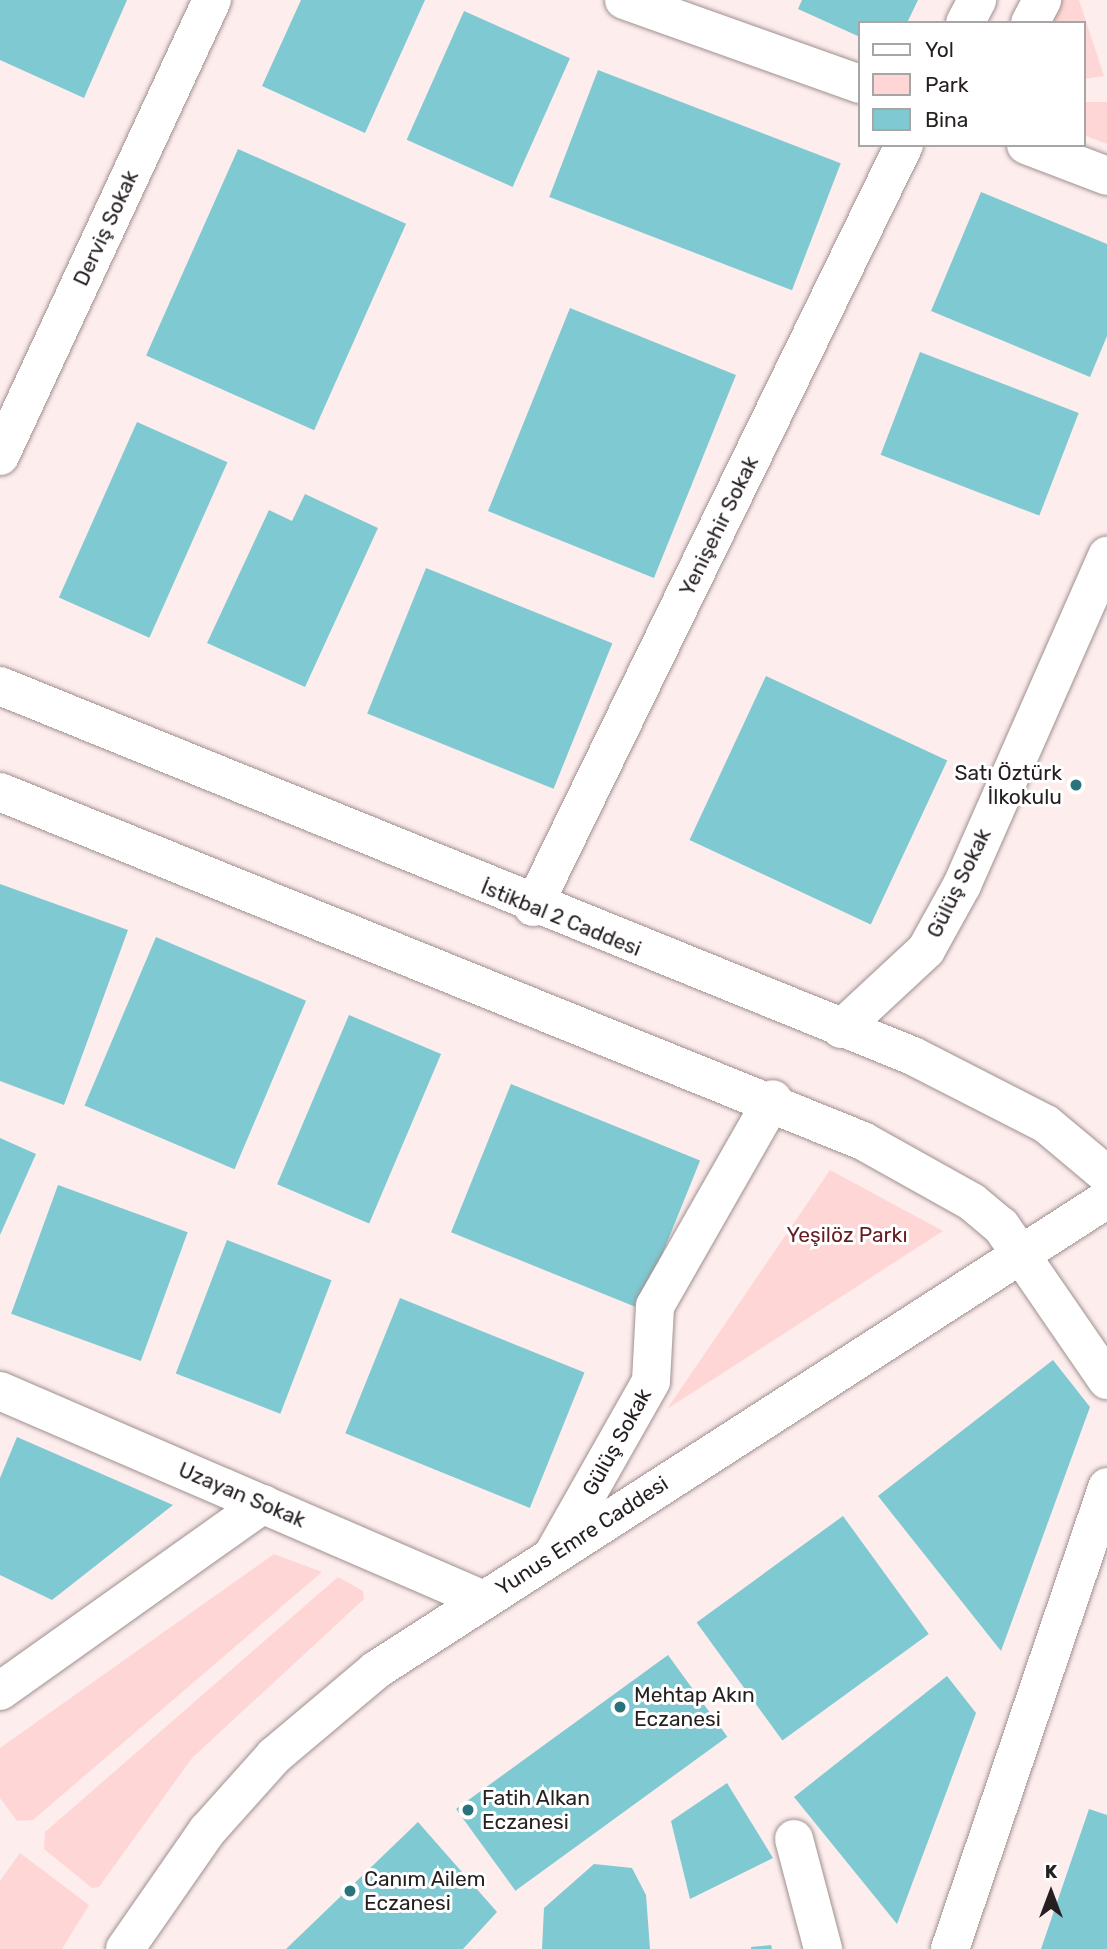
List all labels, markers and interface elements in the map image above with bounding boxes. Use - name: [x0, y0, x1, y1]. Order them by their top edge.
- legend: [858, 21, 1086, 147]
- text: Yol: [925, 37, 954, 62]
- text: Park: [925, 72, 969, 97]
- text: Bina: [925, 107, 968, 132]
- street label: Derviş Sokak: [68, 166, 144, 290]
- street label: Yenişehir Sokak: [674, 452, 764, 600]
- place label: Satı Öztürk İlkokulu: [954, 760, 1062, 810]
- marker: Satı Öztürk İlkokulu: [1068, 777, 1084, 793]
- street label: Gülüş Sokak: [922, 824, 996, 942]
- street label: İstikbal 2 Caddesi: [477, 874, 645, 962]
- park label: Yeşilöz Parkı: [786, 1222, 908, 1248]
- street label: Gülüş Sokak: [577, 1384, 657, 1500]
- street label: Uzayan Sokak: [175, 1457, 309, 1533]
- street label: Yunus Emre Caddesi: [491, 1471, 673, 1601]
- place label: Mehtap Akın Eczanesi: [634, 1682, 755, 1732]
- marker: Mehtap Akın Eczanesi: [612, 1699, 628, 1715]
- place label: Fatih Alkan Eczanesi: [482, 1785, 590, 1835]
- marker: Fatih Alkan Eczanesi: [460, 1802, 476, 1818]
- north arrow: [1016, 1858, 1086, 1928]
- text: K: [1045, 1860, 1057, 1883]
- place label: Canım Ailem Eczanesi: [364, 1866, 486, 1916]
- marker: Canım Ailem Eczanesi: [342, 1883, 358, 1899]

